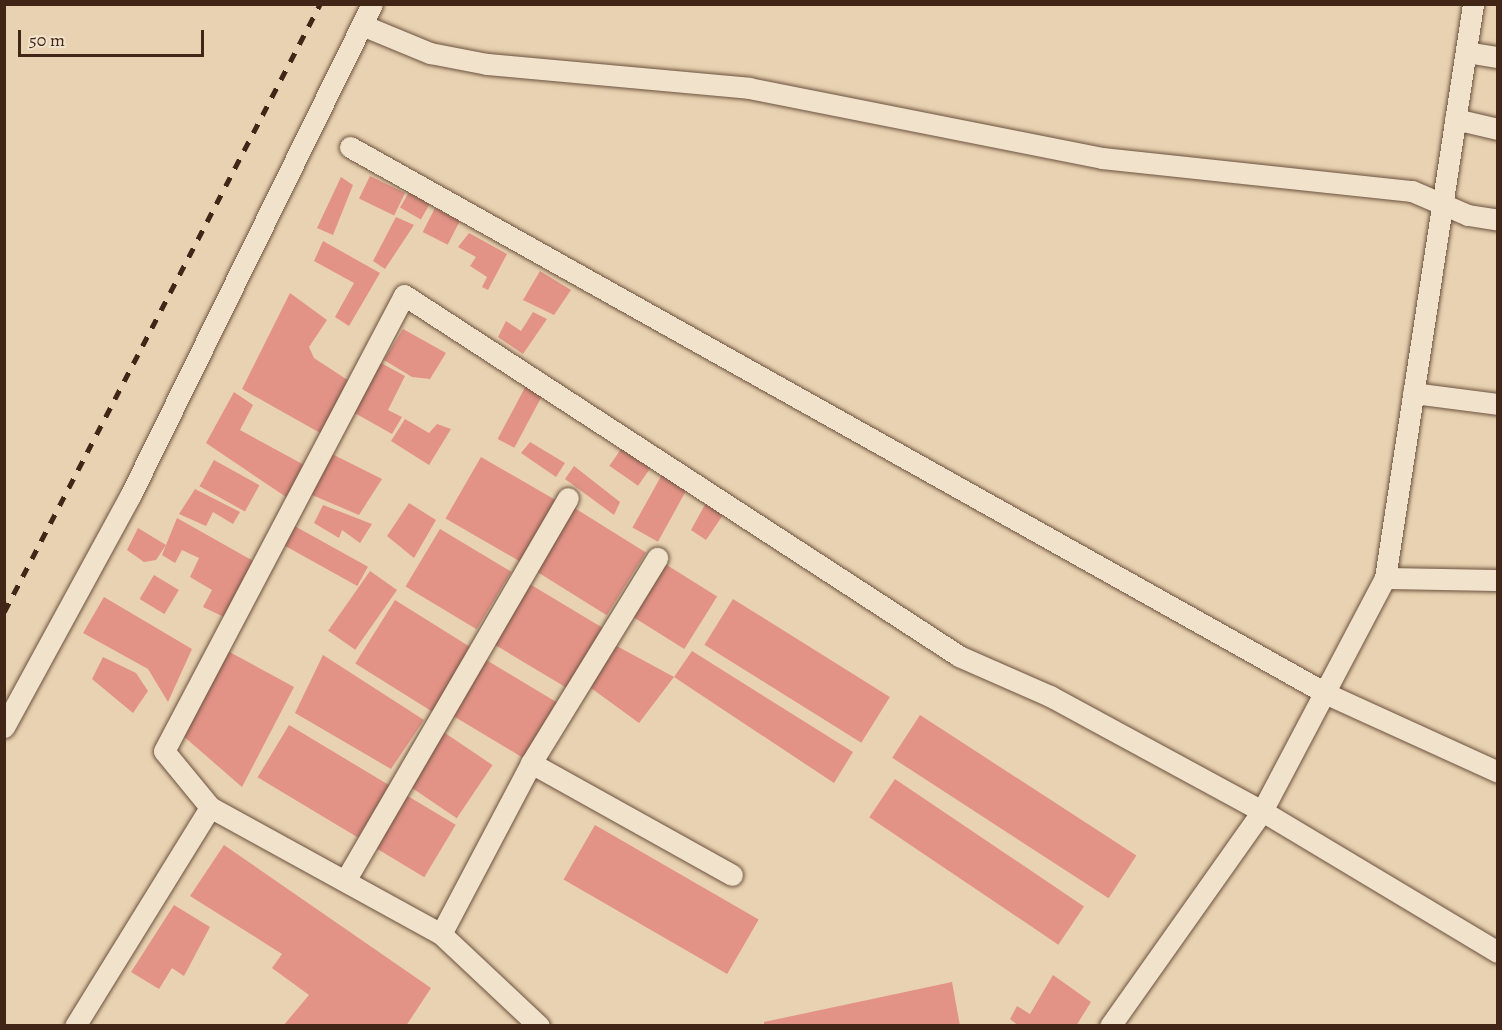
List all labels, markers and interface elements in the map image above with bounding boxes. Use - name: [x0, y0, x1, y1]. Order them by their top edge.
- scale bar: [21, 18, 207, 56]
- text: 50 m: [29, 28, 65, 52]

